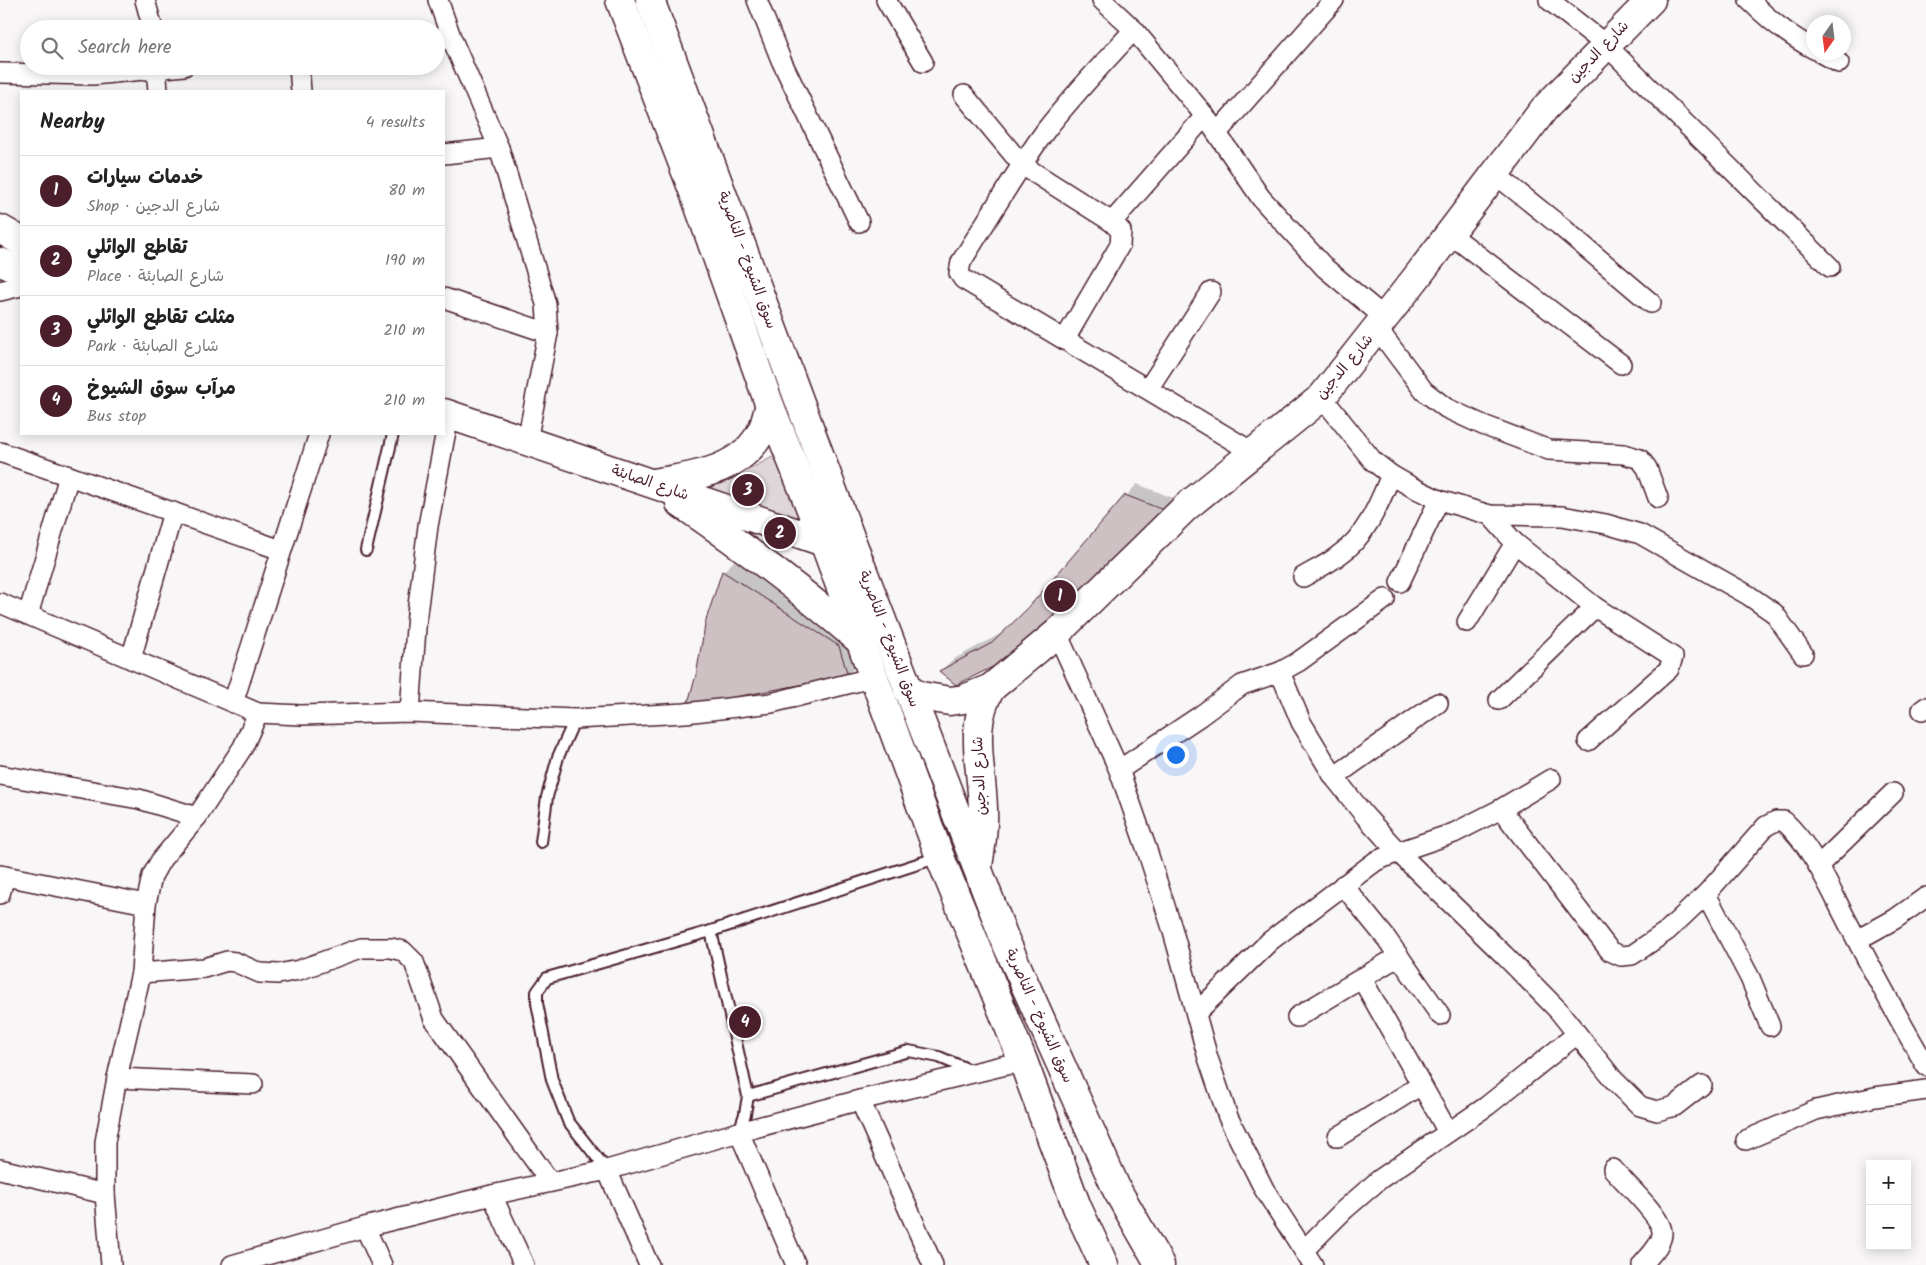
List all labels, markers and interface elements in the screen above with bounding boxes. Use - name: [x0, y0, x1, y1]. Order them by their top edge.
- street label: شارع الدجين: [1563, 15, 1635, 89]
- north arrow: [1806, 15, 1851, 60]
- search box: [20, 20, 445, 75]
- text: Search here: [78, 33, 172, 63]
- icon: search: [38, 34, 66, 62]
- text: Nearby: [40, 106, 105, 139]
- text: 4 results: [366, 110, 425, 135]
- text: خدمات سيارات: [87, 163, 203, 193]
- text: 1: [54, 178, 58, 203]
- text: 80 m: [388, 178, 425, 203]
- street label: سوق الشيوخ - الناصرية: [711, 188, 783, 332]
- text: Shop · شارع الدجين: [87, 194, 220, 219]
- text: تقاطع الوائلي: [87, 233, 187, 263]
- text: 2: [51, 248, 61, 273]
- text: 190 m: [385, 248, 425, 273]
- text: Place · شارع الصابئة: [87, 264, 224, 289]
- text: مثلث تقاطع الوائلي: [87, 303, 235, 333]
- text: 3: [52, 318, 60, 343]
- text: 210 m: [384, 318, 425, 343]
- street label: شارع الدجين: [1310, 329, 1380, 405]
- text: Park · شارع الصابئة: [87, 334, 219, 359]
- text: مرآب سوق الشيوخ: [87, 374, 236, 404]
- text: 4: [52, 388, 60, 413]
- text: 210 m: [384, 388, 425, 413]
- text: Bus stop: [87, 404, 146, 429]
- street label: شارع الصابئة: [608, 459, 692, 507]
- pin: 3: [732, 471, 764, 509]
- pin: 2: [764, 514, 796, 552]
- street label: سوق الشيوخ - الناصرية: [852, 567, 926, 711]
- pin: 1: [1044, 577, 1076, 615]
- street label: شارع الدجين: [966, 736, 994, 816]
- your location: [1163, 742, 1189, 768]
- street label: سوق الشيوخ - الناصرية: [999, 945, 1079, 1087]
- pin: 4: [729, 1003, 761, 1041]
- map controls: [1866, 1160, 1911, 1250]
- button: +: [1866, 1160, 1911, 1205]
- button: −: [1866, 1205, 1911, 1250]

